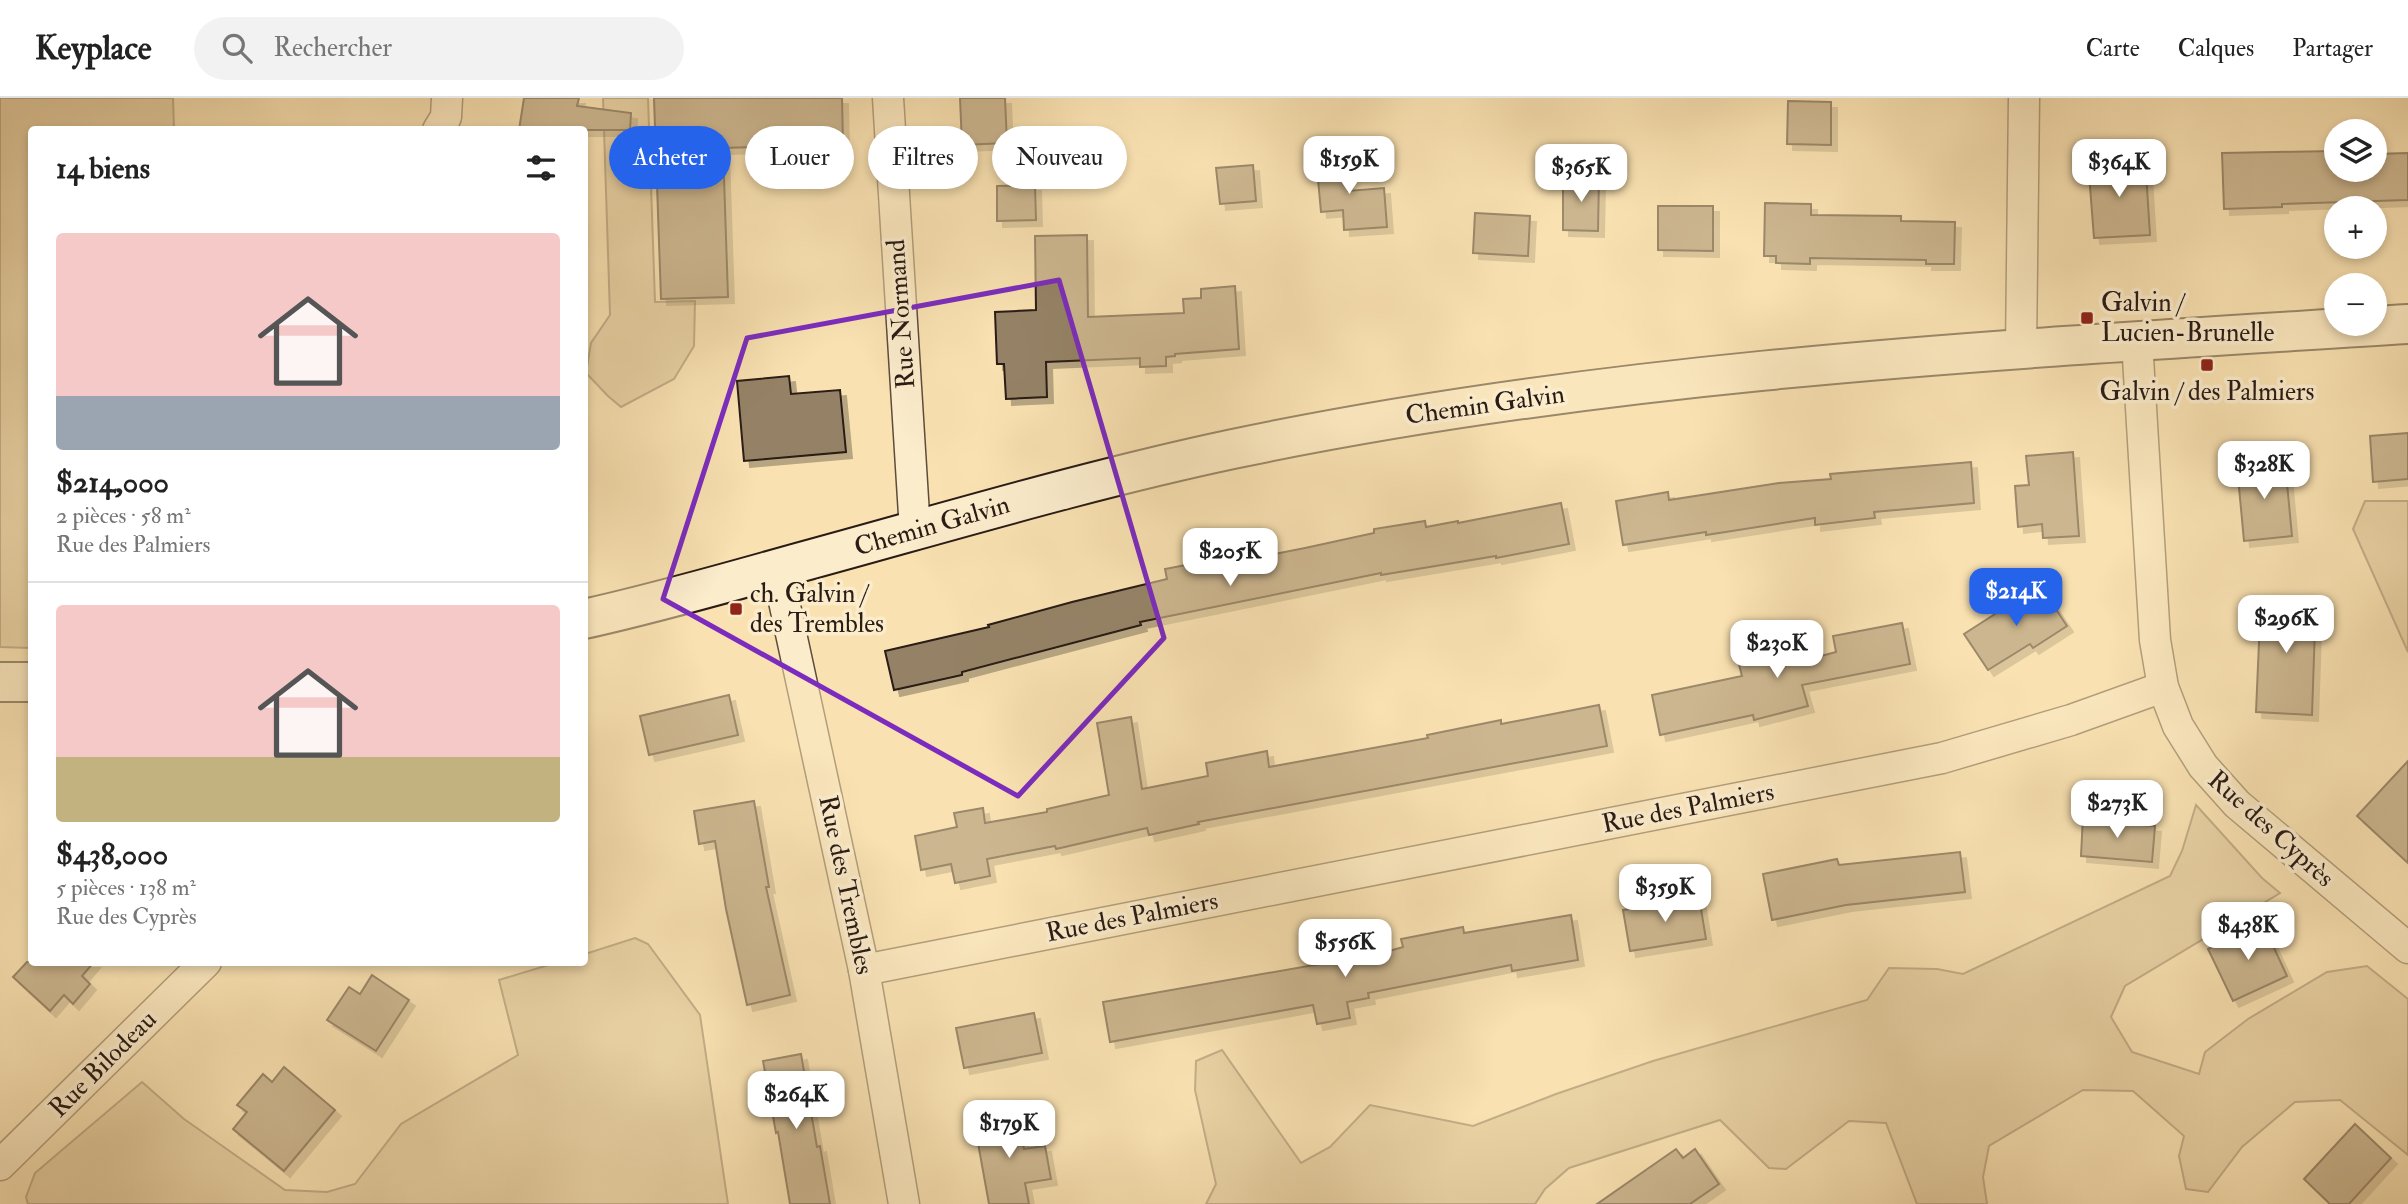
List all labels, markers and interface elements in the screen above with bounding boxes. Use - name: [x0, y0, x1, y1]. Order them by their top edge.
- search box: [194, 17, 684, 80]
- text: Keyplace: [35, 28, 152, 69]
- icon: search: [218, 29, 256, 67]
- text: Rechercher: [274, 32, 392, 64]
- text: Carte: [2086, 33, 2140, 64]
- text: Calques: [2178, 33, 2254, 64]
- text: Partager: [2292, 33, 2373, 64]
- map controls: [2324, 119, 2387, 336]
- button: layers: [2324, 119, 2387, 182]
- chip: Acheter: [609, 126, 731, 189]
- chip: Louer: [745, 126, 854, 189]
- chip: Filtres: [868, 126, 978, 189]
- chip: Nouveau: [992, 126, 1127, 189]
- pin: $159K: [1300, 136, 1398, 196]
- pin: $364K: [2070, 140, 2168, 199]
- text: $159K: [1319, 144, 1379, 173]
- pin: $365K: [1532, 144, 1630, 204]
- text: $364K: [2088, 147, 2150, 176]
- icon: filters: [522, 149, 560, 187]
- text: 14 biens: [56, 150, 150, 187]
- text: $365K: [1551, 152, 1611, 181]
- button: +: [2324, 196, 2387, 259]
- street label: Rue Normand: [880, 238, 922, 390]
- button: −: [2324, 273, 2387, 336]
- icon: home: [245, 278, 371, 404]
- place label: Galvin / Lucien-Brunelle: [2101, 287, 2274, 349]
- marker: Galvin / Lucien-Brunelle: [2079, 310, 2095, 326]
- marker: Galvin / des Palmiers: [2199, 357, 2215, 373]
- place label: Galvin / des Palmiers: [2100, 376, 2314, 408]
- street label: Chemin Galvin: [1403, 378, 1567, 432]
- pin: $328K: [2215, 442, 2313, 501]
- text: $328K: [2234, 449, 2294, 478]
- text: $214,000: [56, 464, 169, 501]
- street label: Chemin Galvin: [851, 489, 1013, 563]
- text: 2 pièces · 58 m²: [56, 501, 191, 530]
- pin: $205K: [1181, 528, 1279, 588]
- text: Rue des Palmiers: [56, 530, 210, 559]
- text: $205K: [1199, 536, 1261, 565]
- pin: $214K: [1967, 568, 2065, 628]
- text: $214K: [1985, 576, 2047, 605]
- place label: ch. Galvin / des Trembles: [750, 578, 884, 640]
- pin: $296K: [2237, 596, 2335, 655]
- marker: ch. Galvin / des Trembles: [728, 601, 744, 617]
- text: $296K: [2254, 603, 2318, 632]
- pin: $230K: [1728, 620, 1826, 680]
- text: $230K: [1746, 628, 1808, 657]
- icon: home: [245, 650, 371, 776]
- street label: Rue des Cyprès: [2201, 764, 2341, 895]
- street label: Rue des Palmiers: [1599, 776, 1777, 840]
- pin: $273K: [2068, 780, 2166, 840]
- text: $273K: [2087, 788, 2147, 817]
- street label: Rue des Trembles: [811, 793, 881, 977]
- text: $438,000: [56, 836, 168, 873]
- pin: $359K: [1616, 864, 1714, 924]
- text: $359K: [1635, 872, 1695, 901]
- text: 5 pièces · 138 m²: [56, 873, 196, 902]
- street label: Rue des Palmiers: [1043, 885, 1221, 949]
- text: Rue des Cyprès: [56, 902, 197, 931]
- pin: $438K: [2199, 902, 2297, 962]
- text: $438K: [2217, 910, 2279, 939]
- pin: $556K: [1296, 920, 1394, 979]
- text: $556K: [1315, 927, 1375, 956]
- street label: Rue Bilodeau: [43, 1004, 163, 1124]
- pin: $264K: [747, 1072, 845, 1131]
- text: $264K: [764, 1079, 828, 1108]
- pin: $179K: [960, 1100, 1058, 1160]
- text: $179K: [979, 1108, 1039, 1137]

